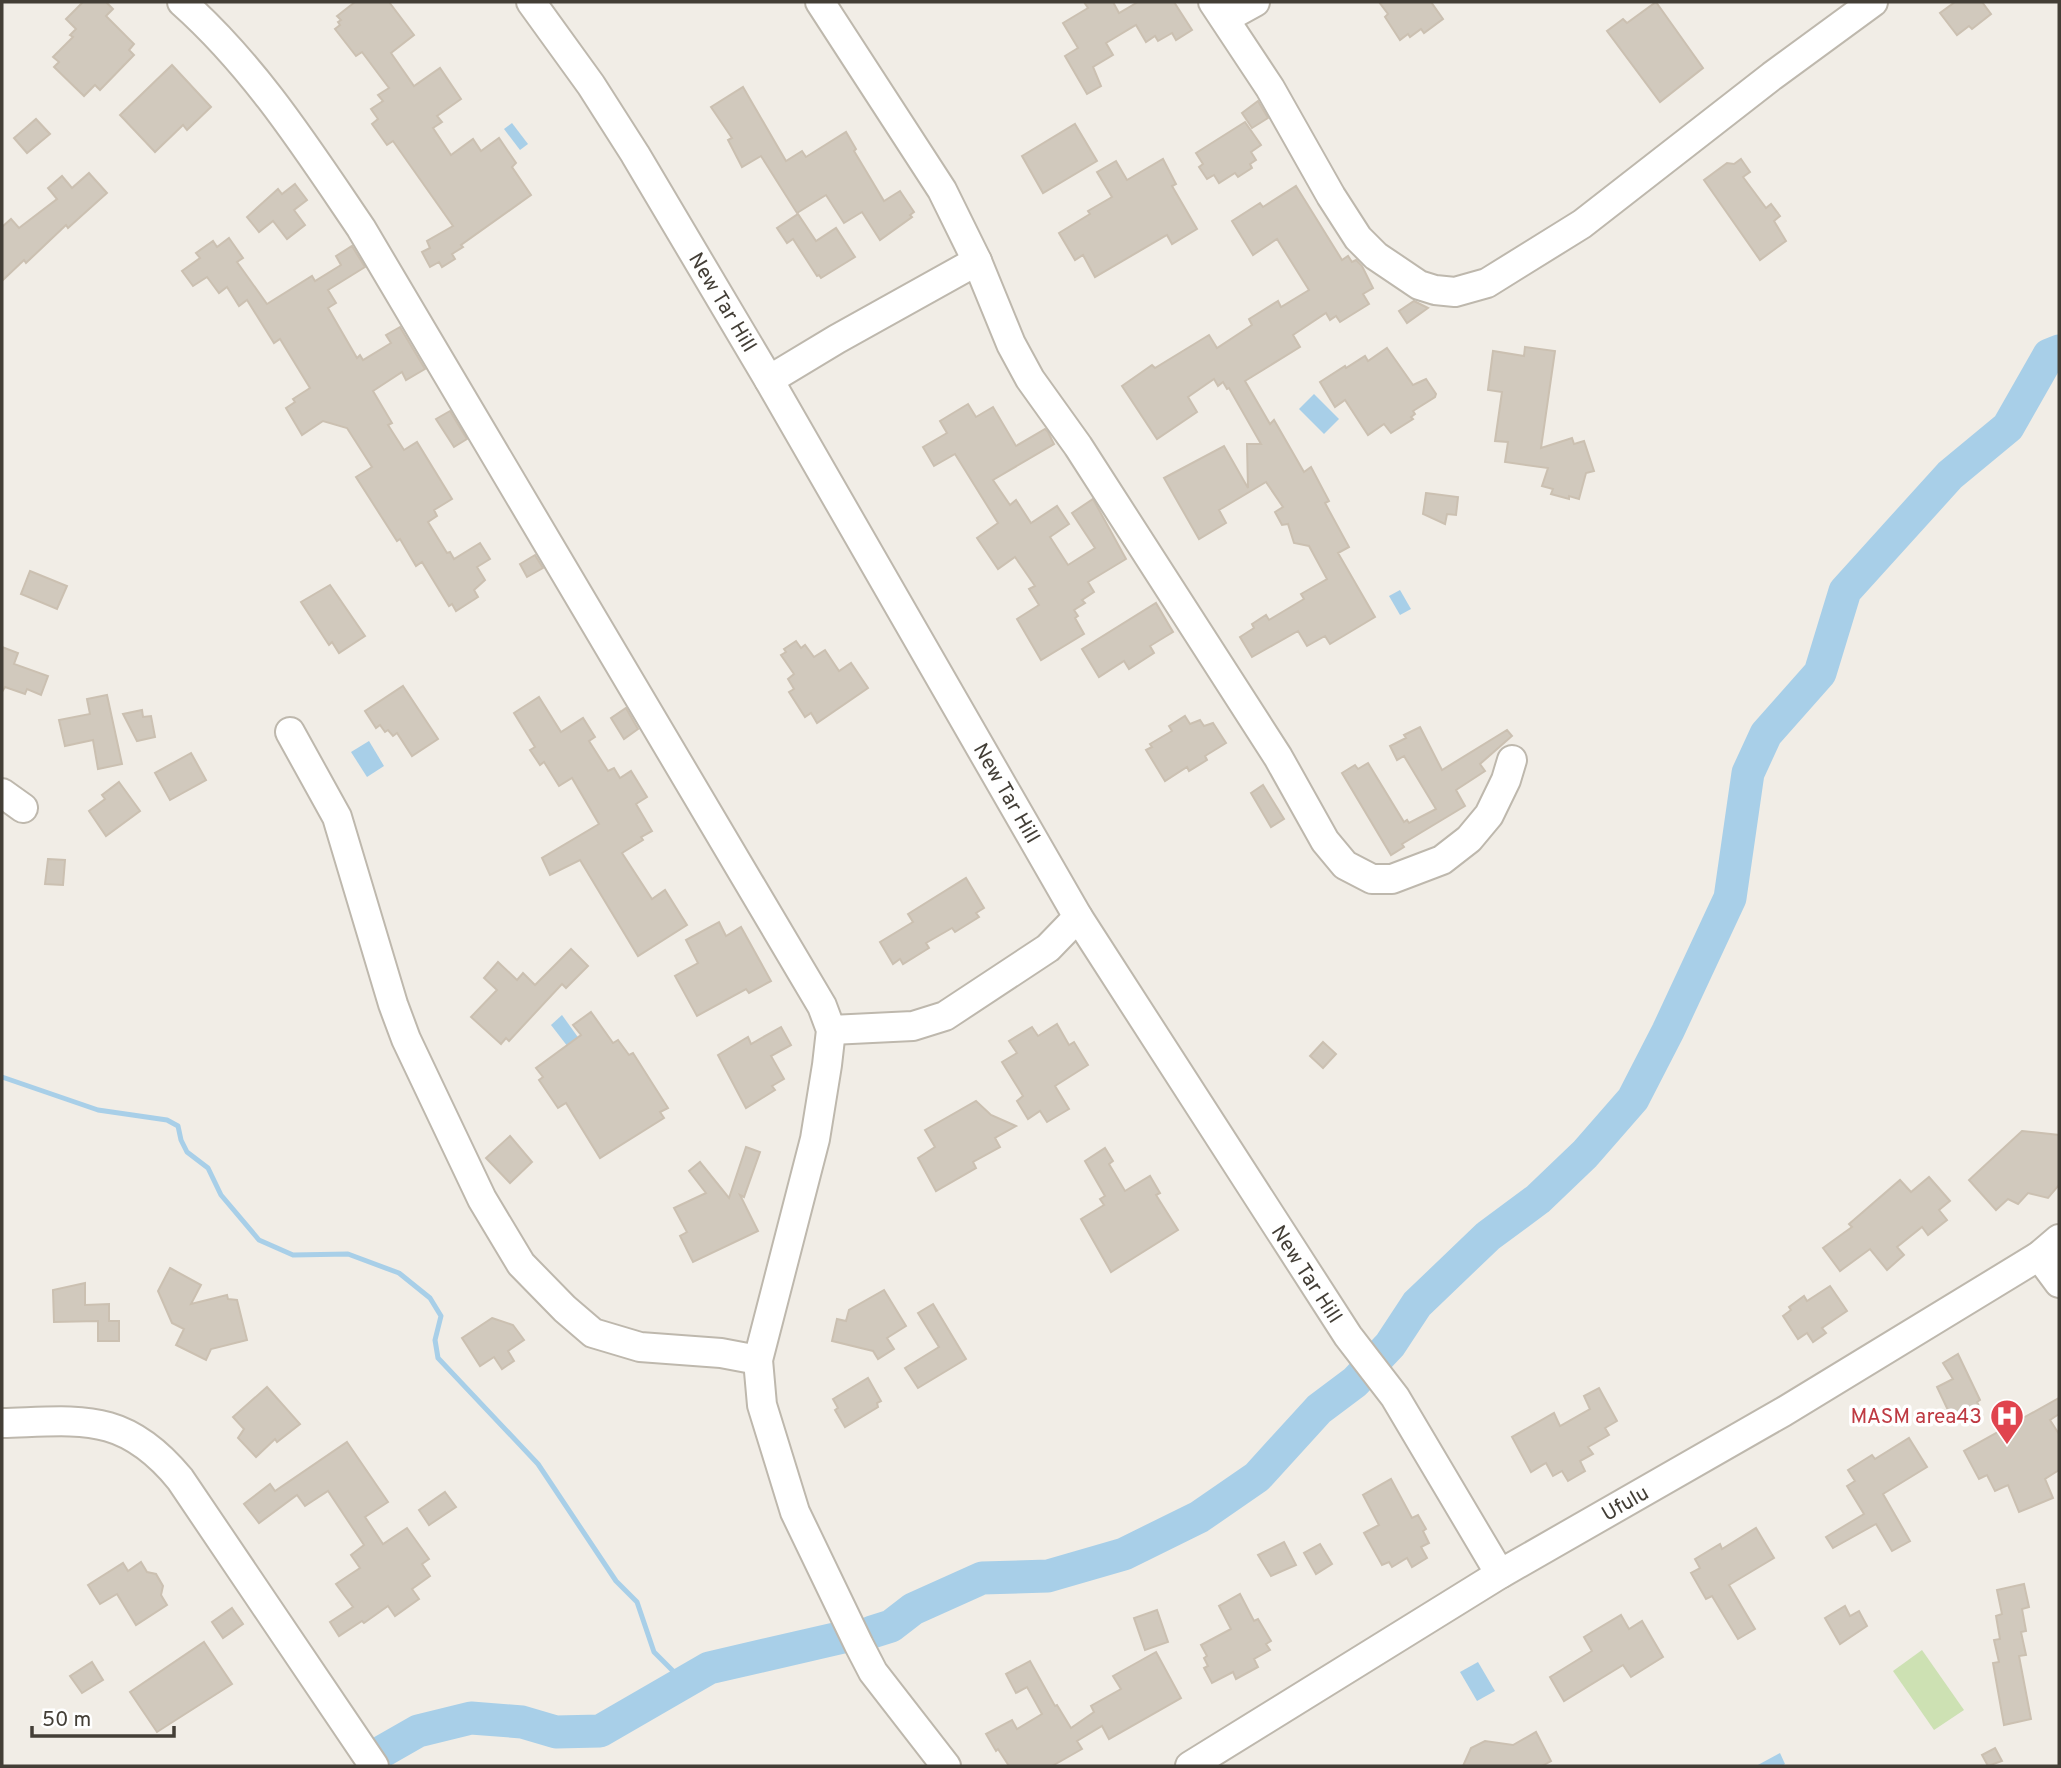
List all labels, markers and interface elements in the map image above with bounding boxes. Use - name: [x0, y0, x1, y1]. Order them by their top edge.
- street label: New Tar Hill: [681, 248, 762, 357]
- street label: New Tar Hill: [966, 739, 1045, 849]
- street label: New Tar Hill: [1264, 1221, 1347, 1329]
- hospital icon: MASM area43: [1988, 1397, 2026, 1446]
- place label: MASM area43: [1850, 1404, 1982, 1431]
- street label: Ufulu: [1597, 1480, 1654, 1529]
- scale bar: [32, 1694, 173, 1738]
- text: 50 m: [42, 1707, 91, 1734]

